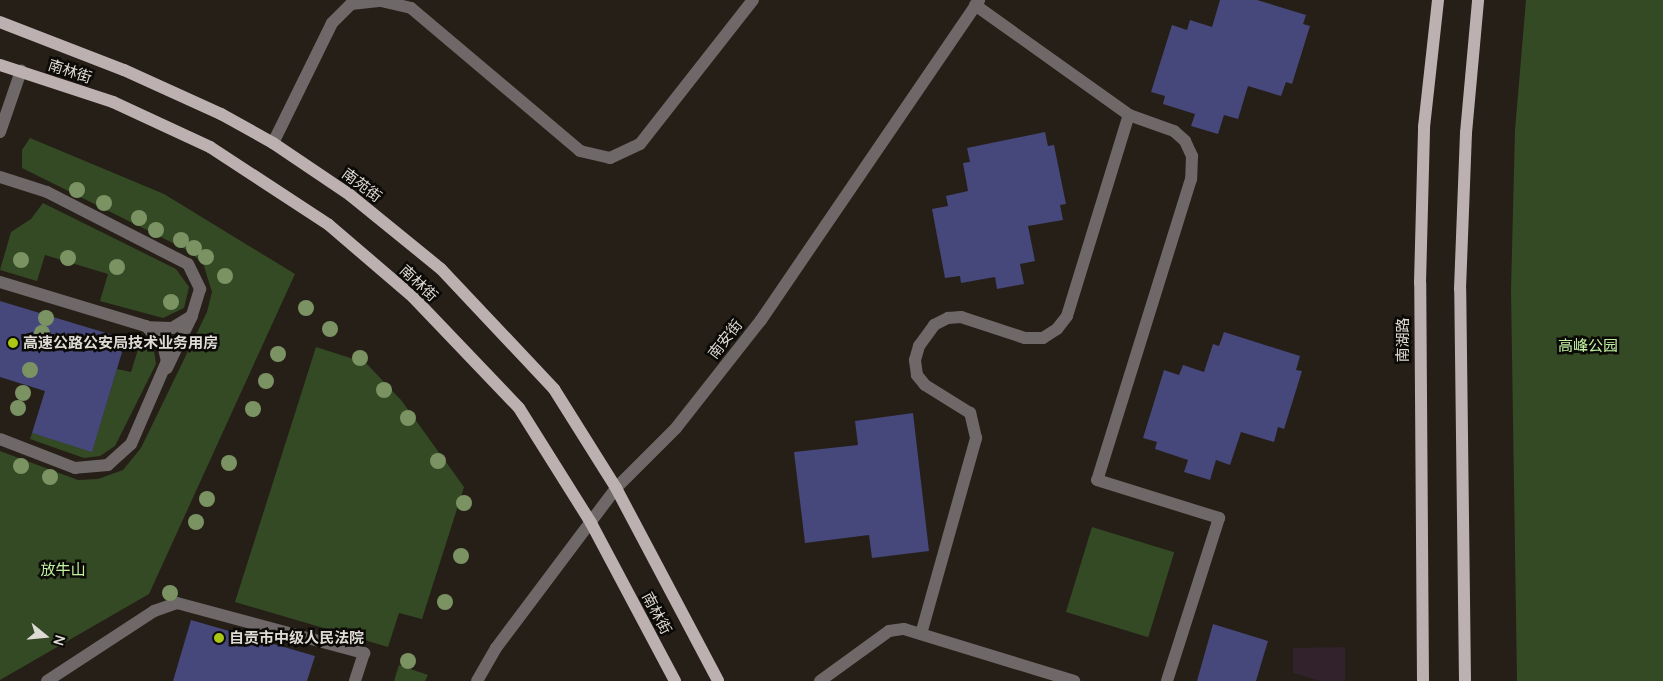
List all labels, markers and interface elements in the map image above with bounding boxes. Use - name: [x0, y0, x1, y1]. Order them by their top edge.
- street label: 南林街: [46, 55, 94, 87]
- street label: 南苑街: [339, 164, 385, 206]
- street label: 南林街: [396, 261, 442, 305]
- street label: 南安街: [704, 316, 746, 362]
- street label: 南湖路: [1394, 318, 1412, 362]
- place label: 高速公路公安局技术业务用房: [23, 334, 218, 352]
- marker: 高速公路公安局技术业务用房: [7, 337, 19, 349]
- park label: 高峰公园: [1558, 337, 1618, 355]
- park label: 放牛山: [41, 561, 85, 579]
- street label: 南林街: [638, 589, 676, 637]
- north arrow: [20, 611, 70, 661]
- place label: 自贡市中级人民法院: [229, 629, 364, 647]
- marker: 自贡市中级人民法院: [213, 632, 225, 644]
- text: N: [49, 633, 70, 648]

